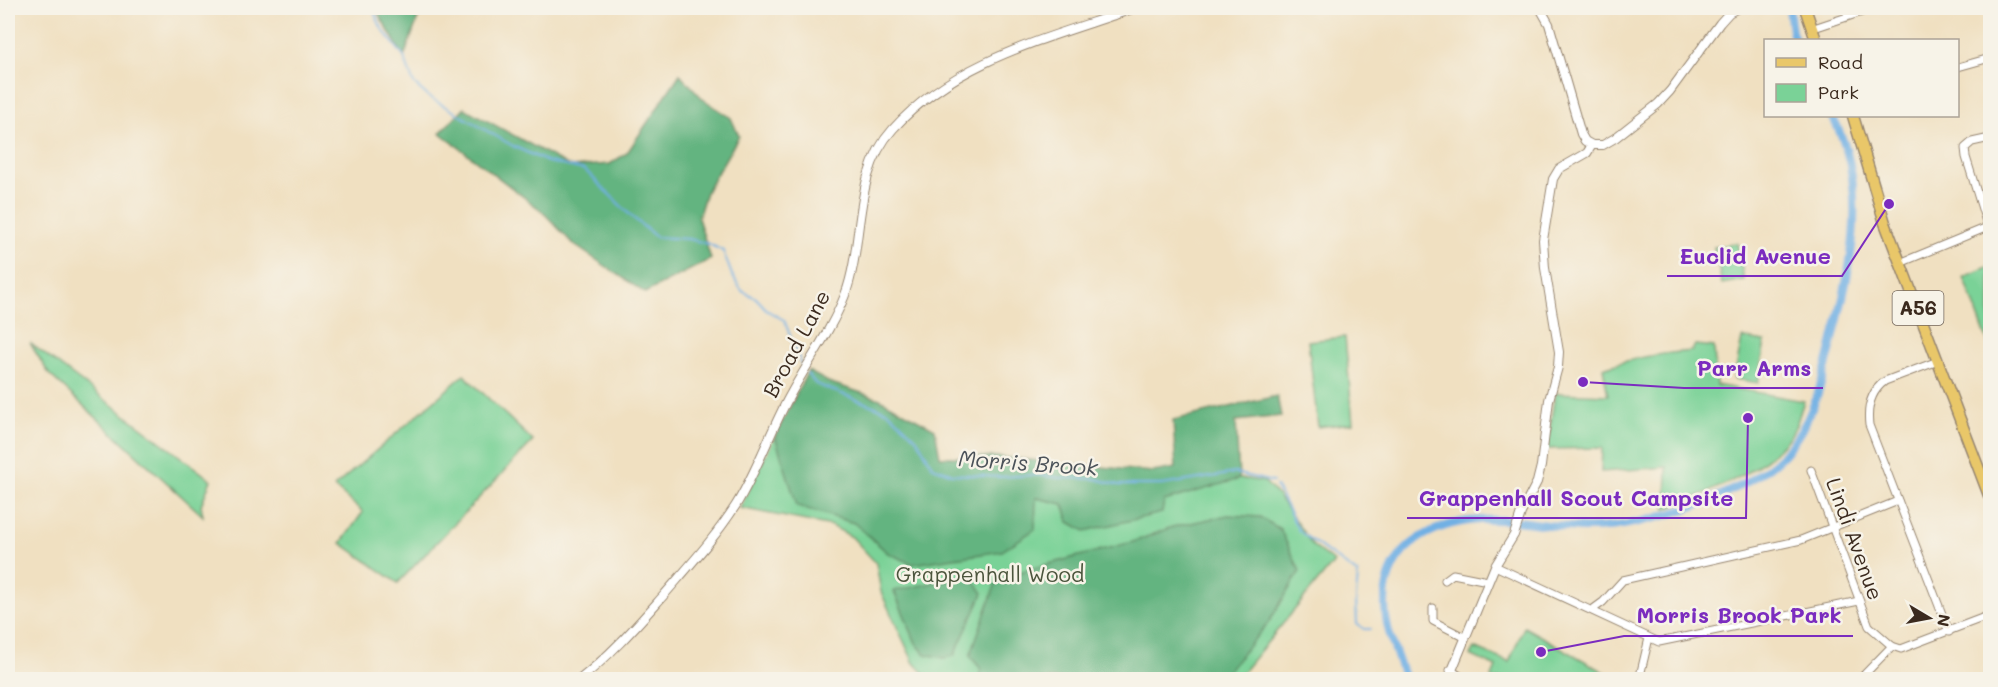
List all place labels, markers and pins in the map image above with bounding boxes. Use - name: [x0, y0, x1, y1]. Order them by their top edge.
- callout: Euclid Avenue: [1667, 236, 1842, 276]
- callout: Parr Arms: [1684, 348, 1823, 388]
- callout: Grappenhall Scout Campsite: [1407, 478, 1746, 518]
- callout: Morris Brook Park: [1624, 596, 1853, 636]

